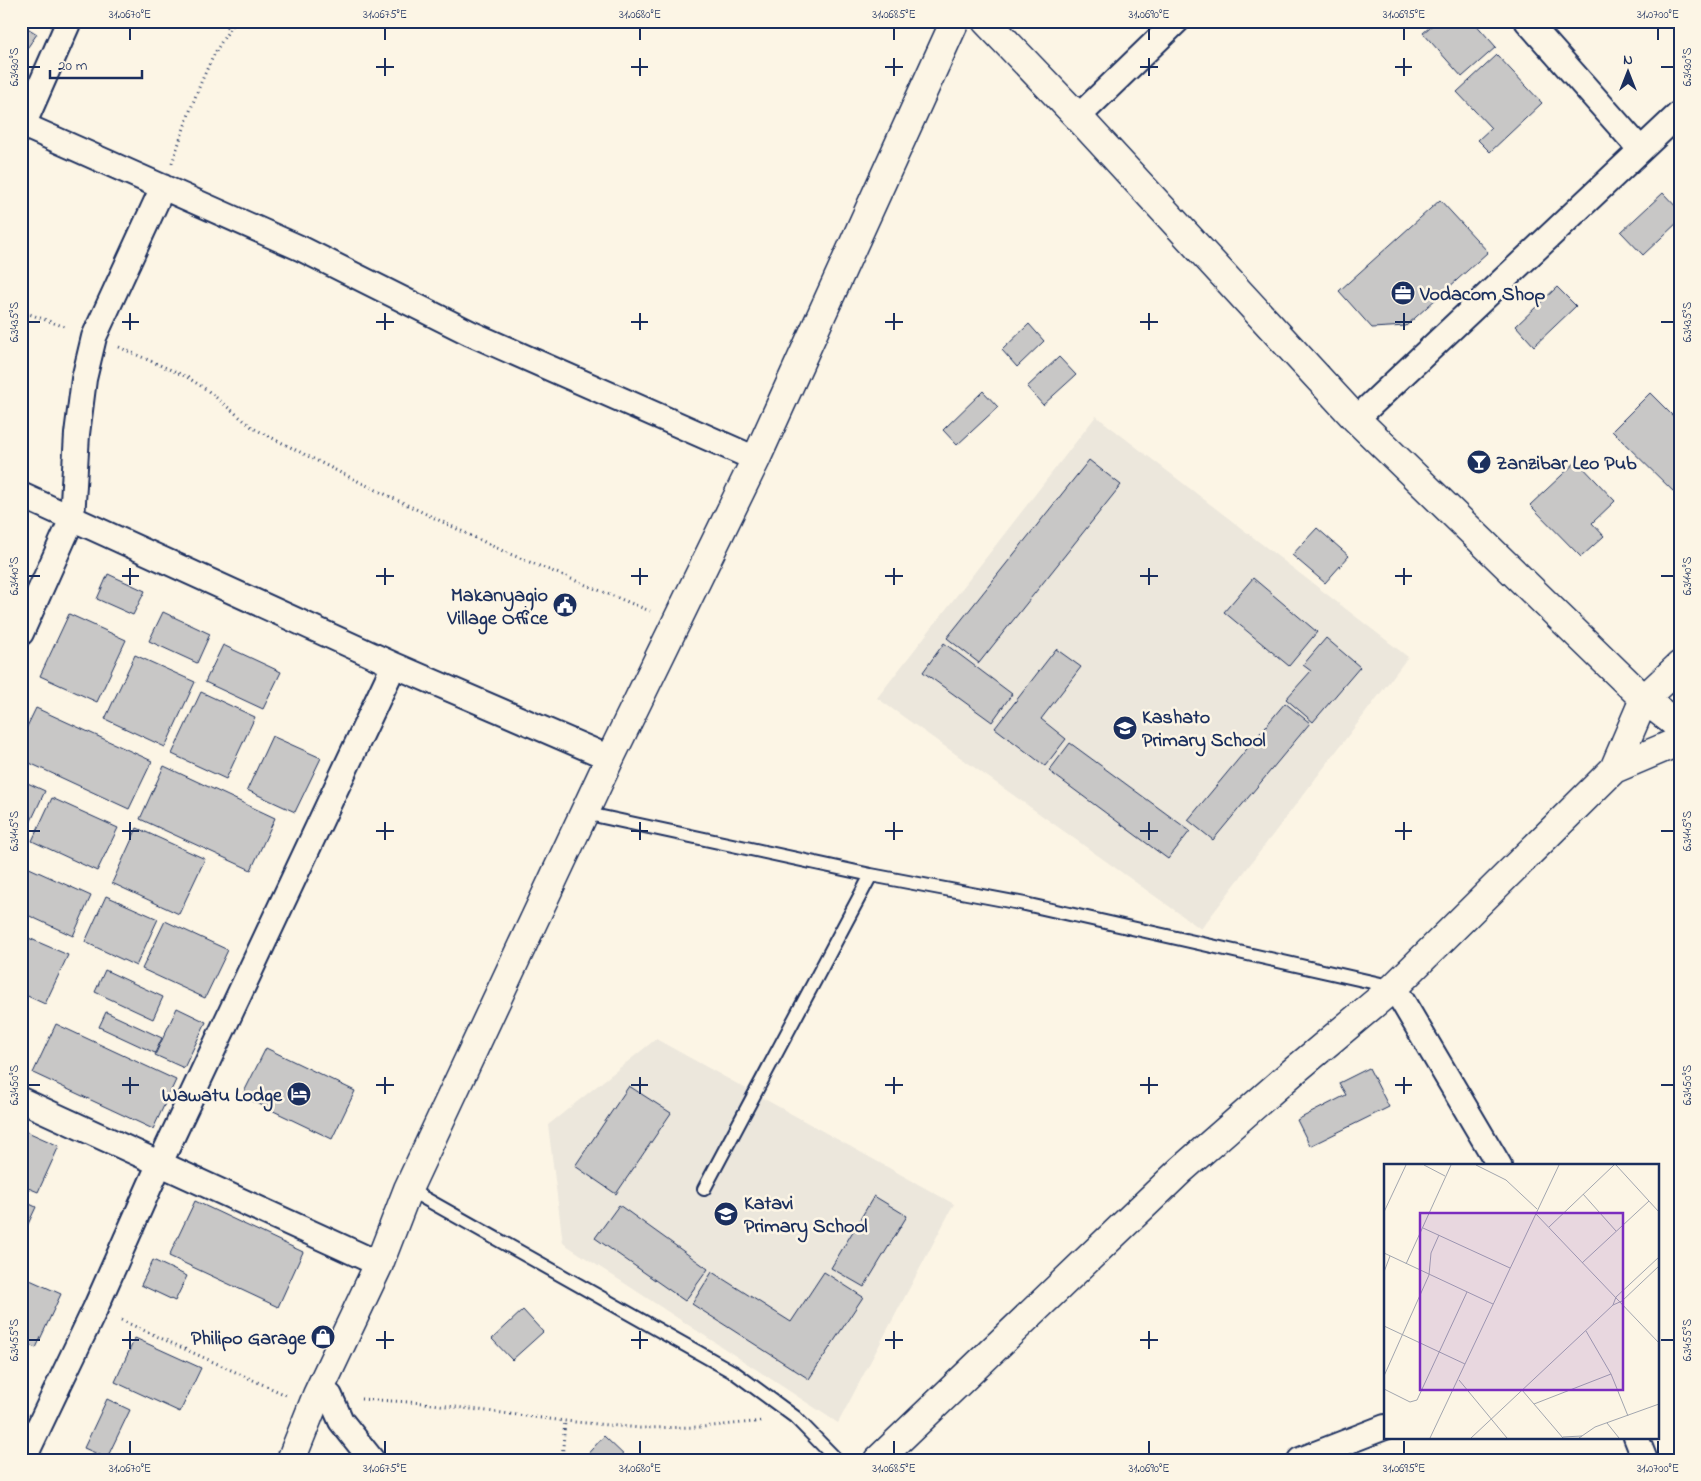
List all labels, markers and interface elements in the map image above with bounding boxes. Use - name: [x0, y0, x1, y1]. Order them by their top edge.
- text: 31.0670°E: [109, 6, 151, 24]
- text: 31.0675°E: [363, 6, 407, 24]
- text: 31.0680°E: [619, 6, 661, 24]
- text: 31.0685°E: [872, 6, 916, 24]
- text: 31.0690°E: [1129, 6, 1169, 24]
- text: 31.0695°E: [1383, 6, 1425, 24]
- text: 31.0700°E: [1637, 6, 1679, 24]
- text: 6.3430°S: [6, 47, 24, 86]
- text: 6.3430°S: [1679, 47, 1697, 86]
- scale bar: [50, 48, 142, 80]
- north arrow: [1604, 48, 1654, 98]
- text: N: [1623, 50, 1633, 71]
- text: 20 m: [58, 55, 88, 77]
- office icon: Vodacom Shop: [1390, 280, 1416, 306]
- place label: Vodacom Shop: [1419, 281, 1545, 310]
- text: 6.3435°S: [6, 302, 24, 342]
- text: 6.3435°S: [1679, 302, 1697, 342]
- bar icon: Zanzibar Leo Pub: [1466, 449, 1492, 475]
- place label: Zanzibar Leo Pub: [1496, 450, 1637, 479]
- text: 6.3440°S: [6, 556, 24, 595]
- text: 6.3440°S: [1679, 556, 1697, 595]
- place label: Makanyagio Village Office: [446, 582, 549, 635]
- public building icon: Makanyagio Village Office: [552, 592, 578, 618]
- place label: Kashato Primary School: [1142, 704, 1266, 757]
- school or university icon: Kashato Primary School: [1112, 715, 1138, 741]
- text: 6.3445°S: [6, 811, 24, 851]
- text: 6.3445°S: [1679, 811, 1697, 851]
- text: 6.3450°S: [6, 1064, 24, 1105]
- text: 6.3450°S: [1679, 1064, 1697, 1105]
- hotel icon: Wawatu Lodge: [286, 1081, 312, 1107]
- place label: Wawatu Lodge: [162, 1082, 283, 1112]
- inset map: [1384, 1164, 1658, 1438]
- place label: Katavi Primary School: [744, 1190, 868, 1243]
- school or university icon: Katavi Primary School: [713, 1201, 739, 1227]
- text: 6.3455°S: [6, 1319, 24, 1361]
- text: 6.3455°S: [1679, 1319, 1697, 1361]
- shop icon: Philipo Garage: [310, 1324, 336, 1350]
- place label: Philipo Garage: [191, 1325, 307, 1355]
- text: 31.0670°E: [109, 1460, 151, 1478]
- text: 31.0675°E: [363, 1460, 407, 1478]
- text: 31.0680°E: [619, 1460, 661, 1478]
- text: 31.0685°E: [872, 1460, 916, 1478]
- text: 31.0690°E: [1129, 1460, 1169, 1478]
- text: 31.0695°E: [1383, 1460, 1425, 1478]
- text: 31.0700°E: [1637, 1460, 1679, 1478]

